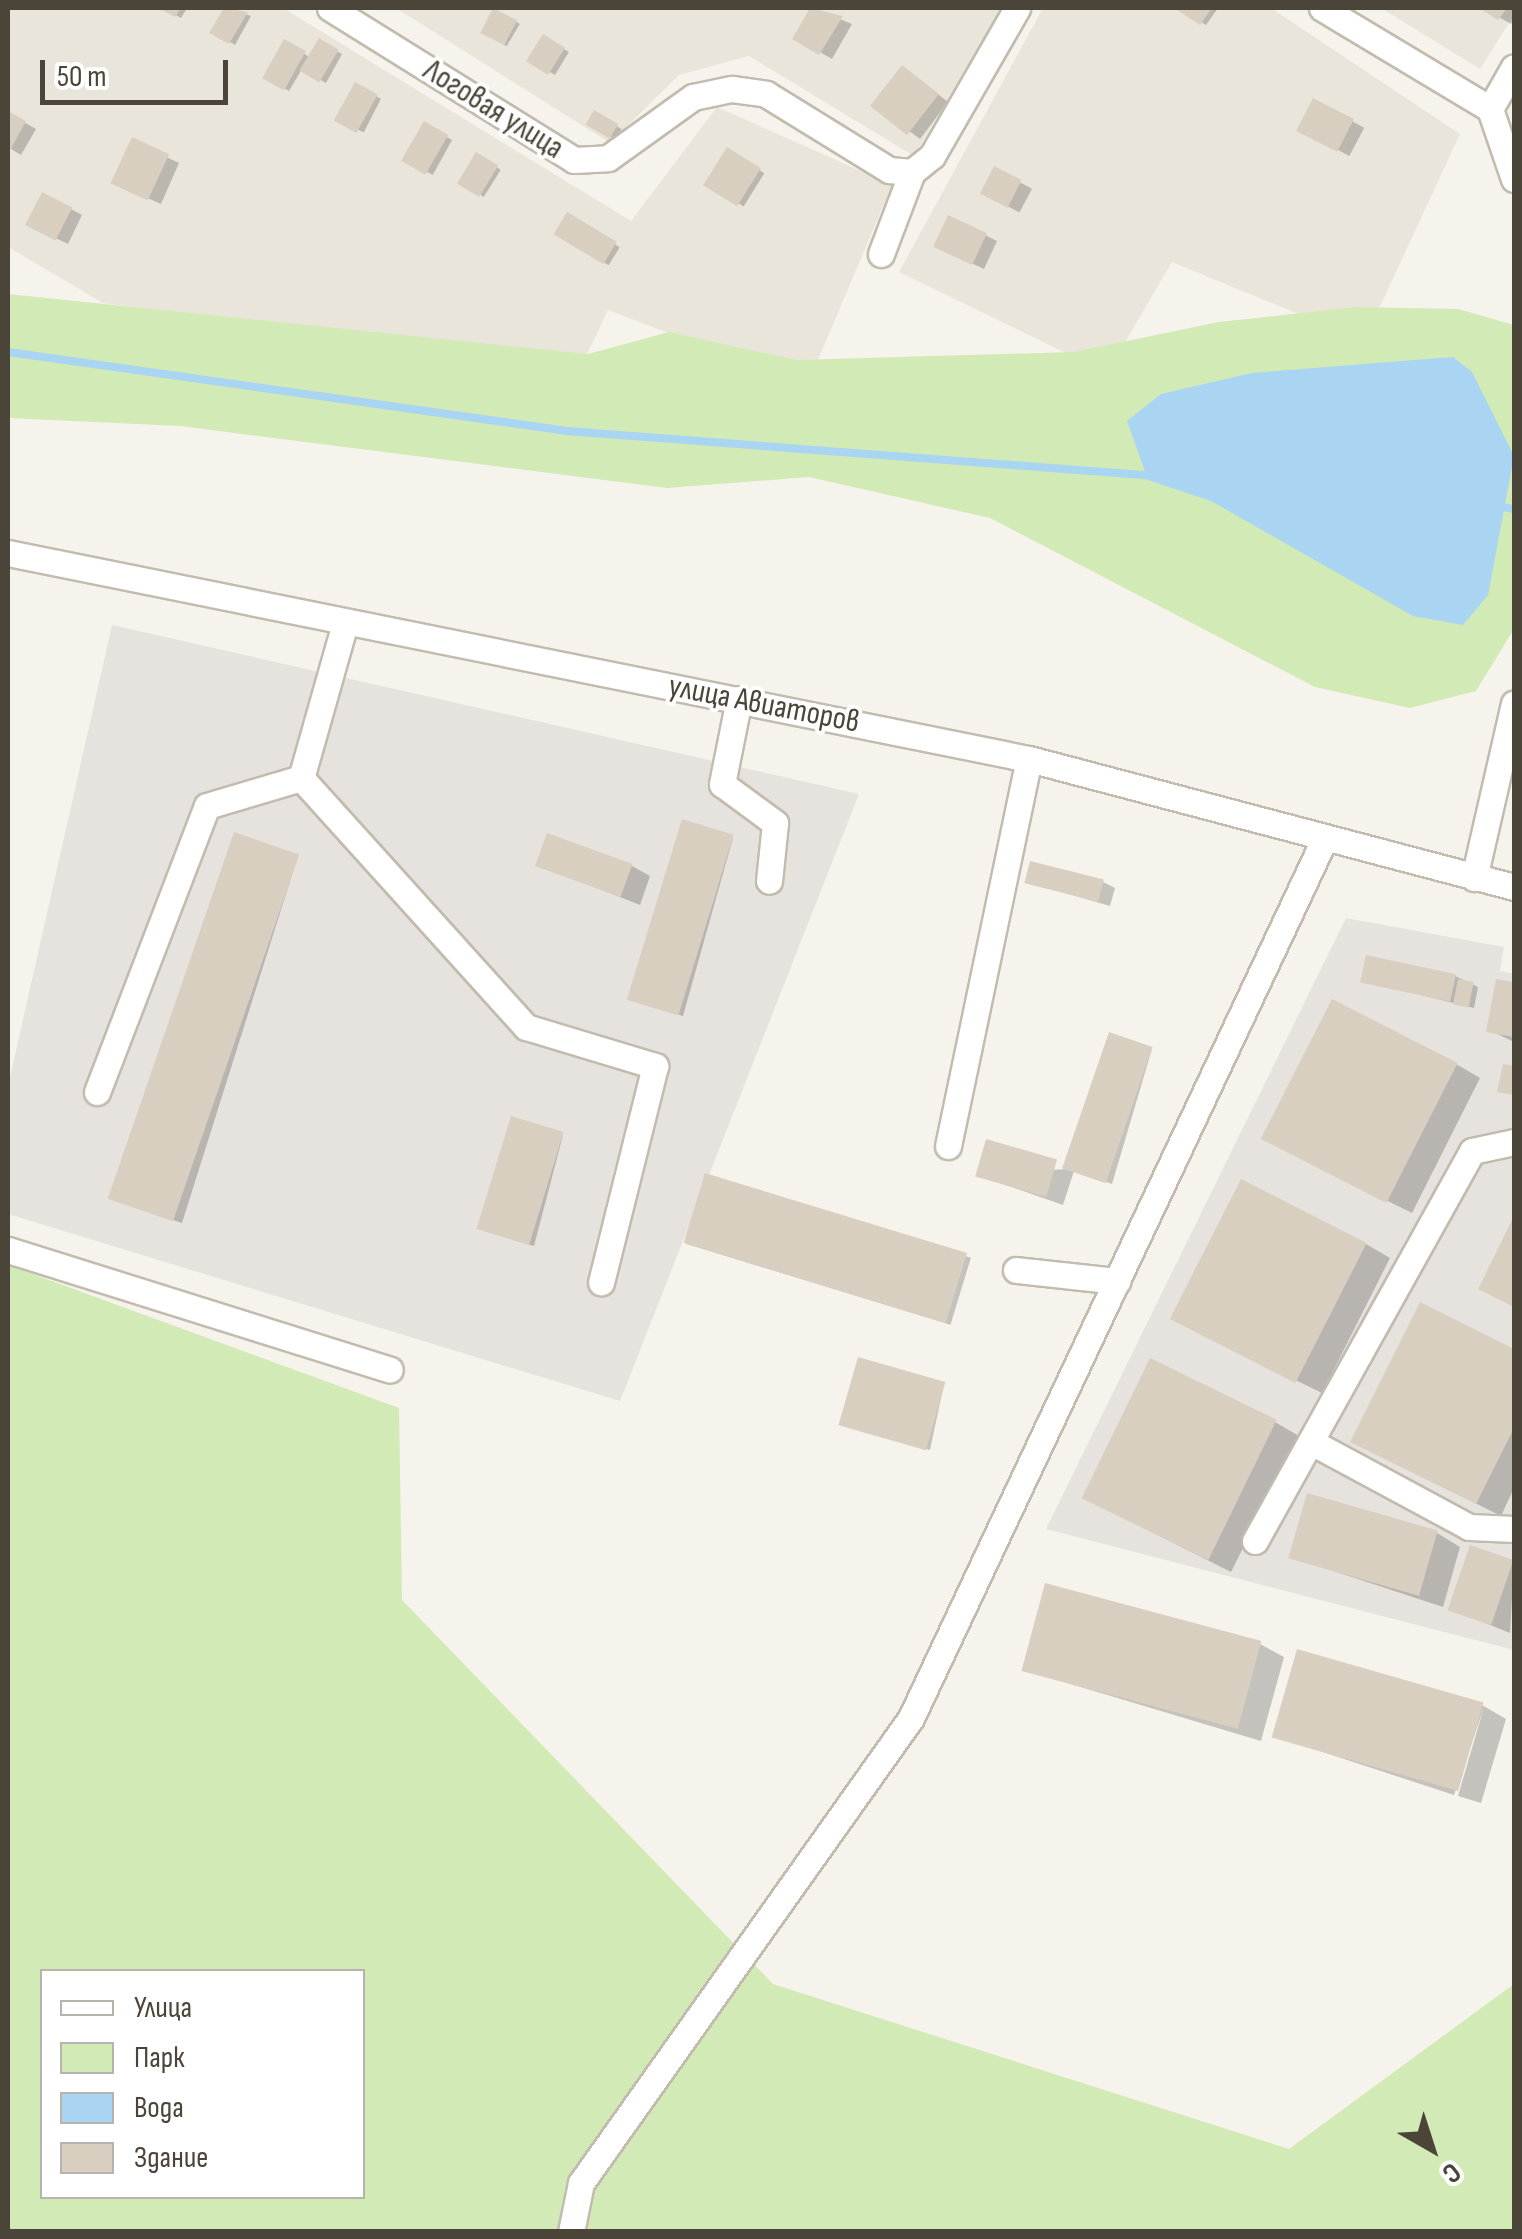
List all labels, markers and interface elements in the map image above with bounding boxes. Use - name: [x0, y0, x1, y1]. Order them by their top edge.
- scale bar: [45, 40, 232, 102]
- street label: Логовая улица: [416, 52, 570, 168]
- text: 50 m: [57, 59, 106, 95]
- street label: улица Авиаторов: [665, 668, 863, 742]
- legend: [40, 1969, 365, 2199]
- text: Улица: [134, 1990, 192, 2026]
- text: Парк: [134, 2040, 185, 2076]
- text: Вода: [134, 2090, 184, 2126]
- north arrow: [1382, 2099, 1482, 2199]
- text: Здание: [134, 2140, 208, 2176]
- text: С: [1435, 2155, 1467, 2190]

